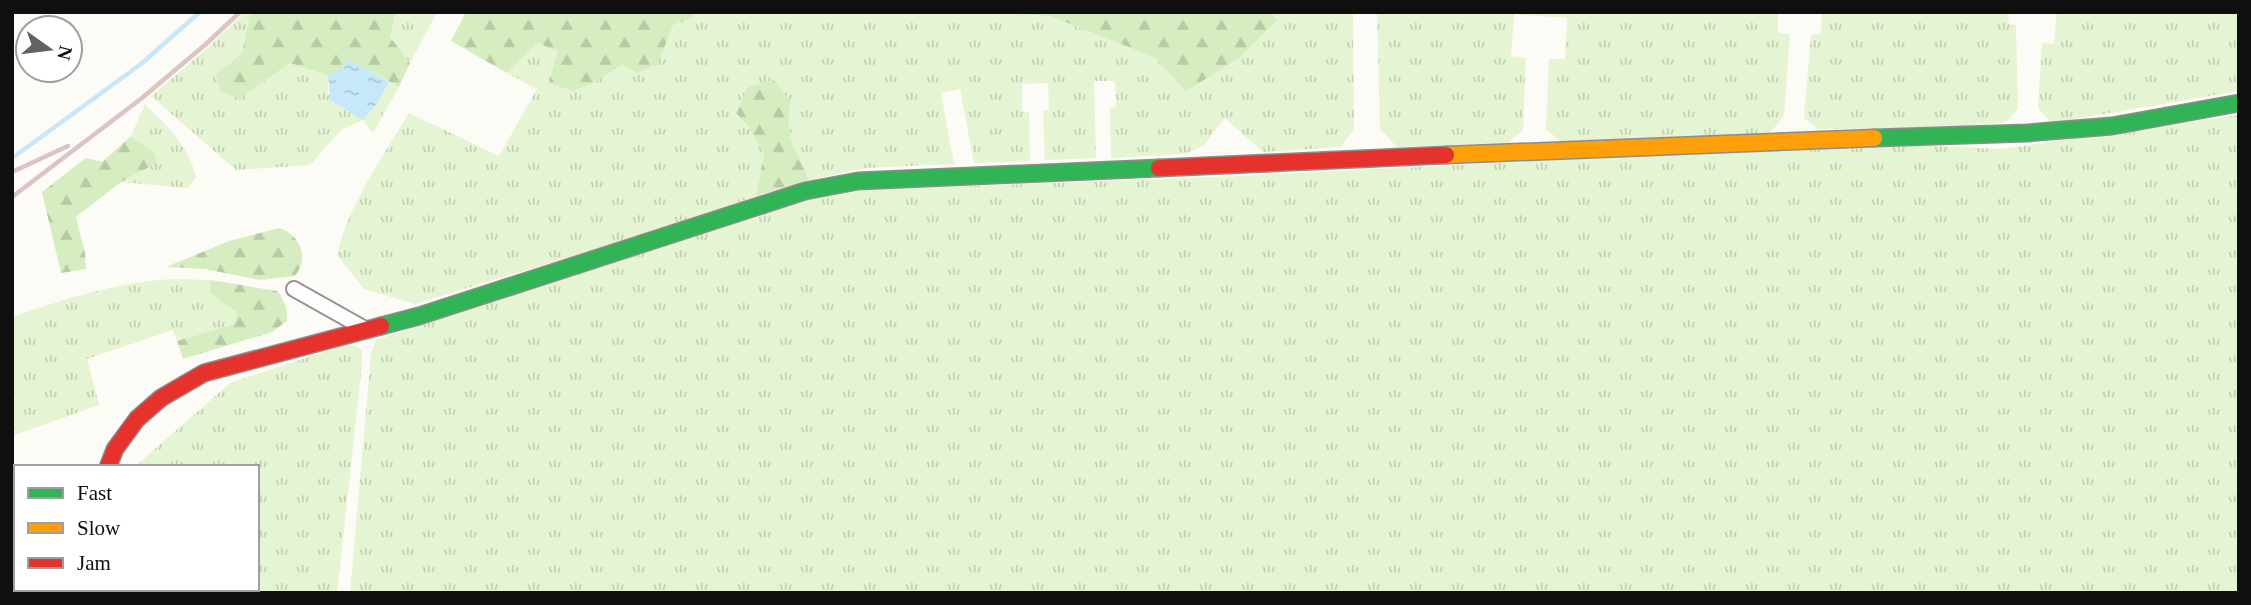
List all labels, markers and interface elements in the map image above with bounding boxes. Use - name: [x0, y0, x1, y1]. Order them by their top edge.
- north arrow: [14, 14, 84, 84]
- text: N: [53, 44, 77, 62]
- legend: [14, 465, 259, 591]
- text: Fast: [77, 481, 112, 505]
- text: Slow: [77, 516, 121, 540]
- text: Jam: [77, 551, 111, 575]

